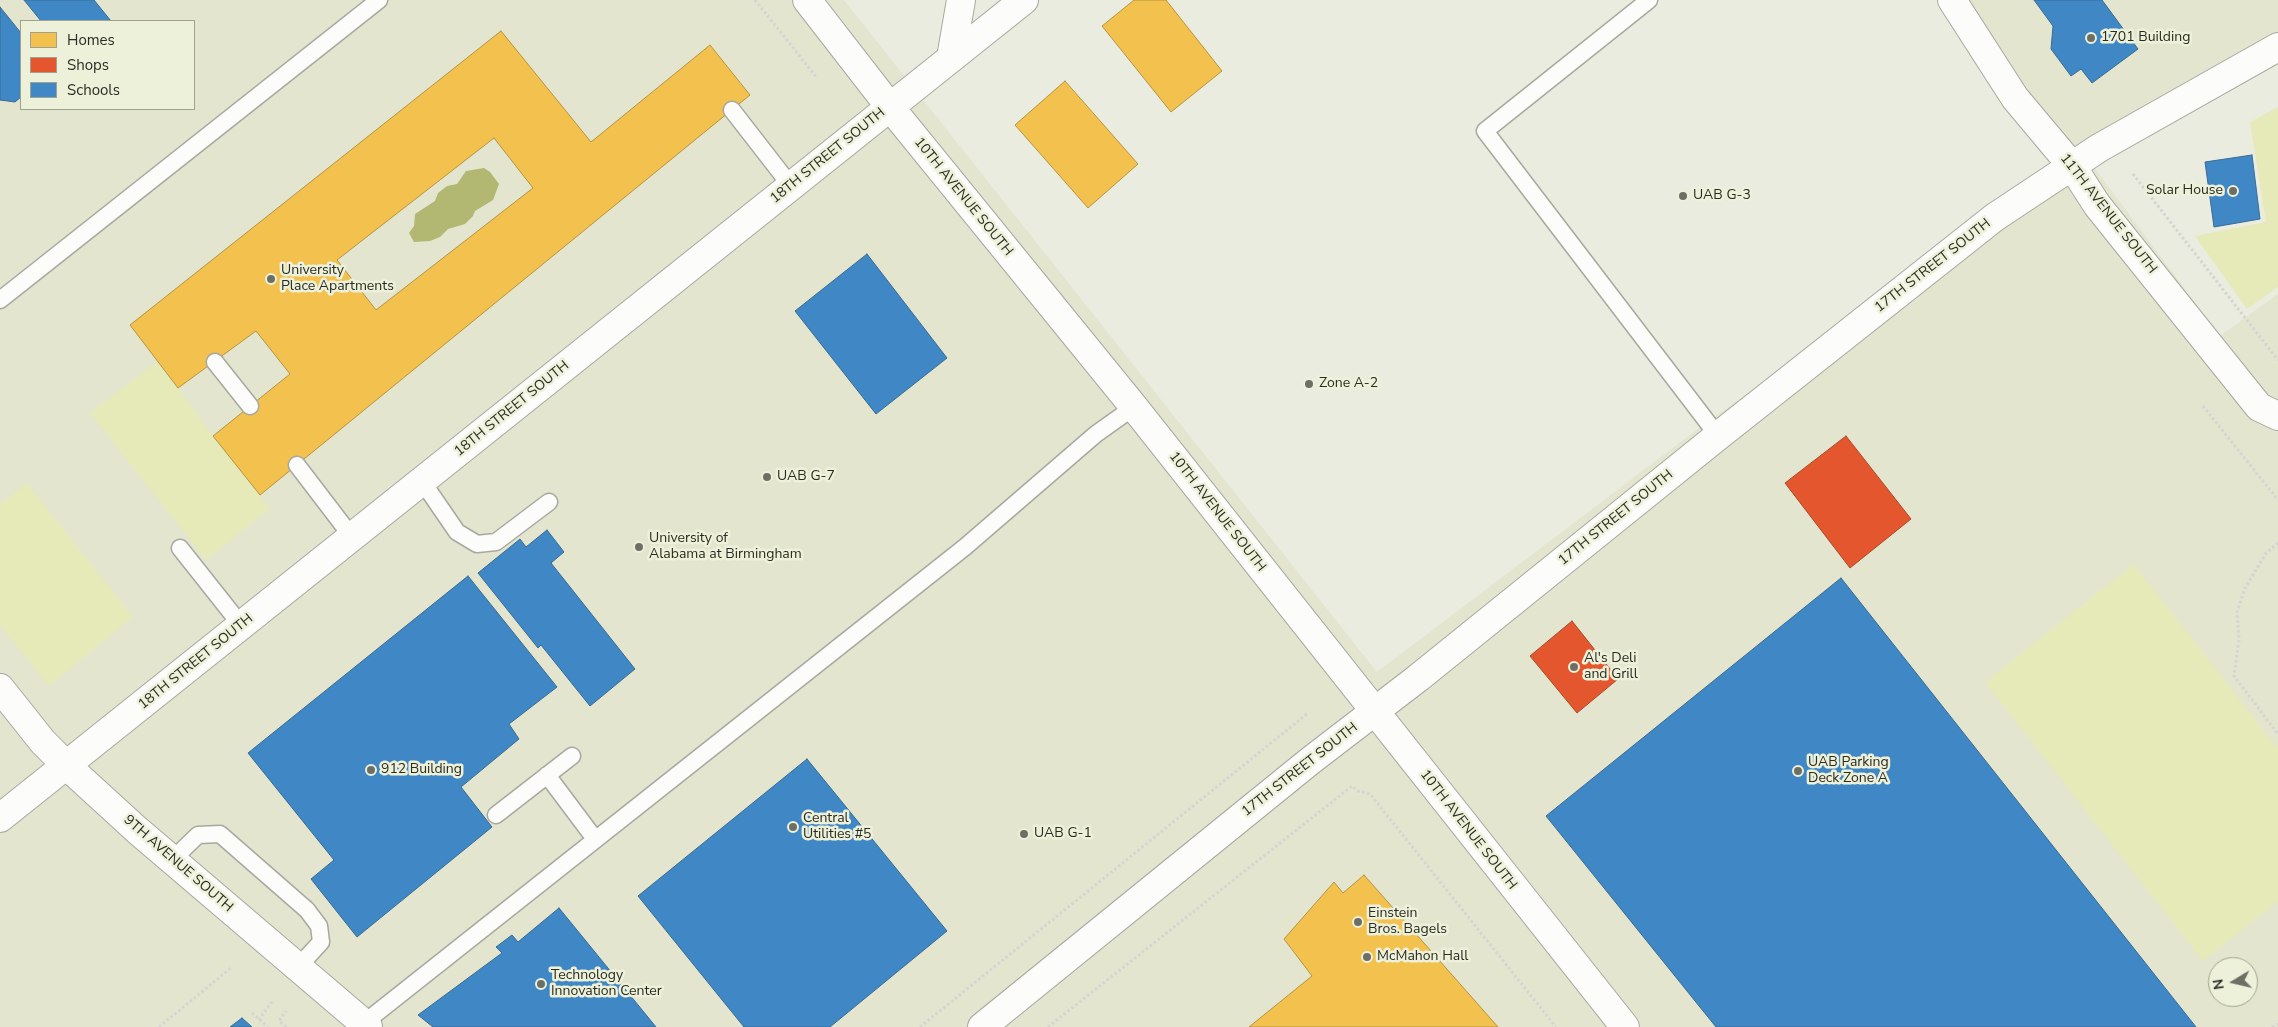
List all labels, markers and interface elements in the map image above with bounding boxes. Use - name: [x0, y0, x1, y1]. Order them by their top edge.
- legend: [20, 20, 195, 110]
- text: Homes: [67, 30, 115, 50]
- place label: 1701 Building: [2101, 30, 2190, 46]
- marker: 1701 Building: [2085, 32, 2097, 44]
- text: Shops: [67, 55, 109, 75]
- text: Schools: [67, 80, 120, 100]
- street label: 18TH STREET SOUTH: [767, 105, 889, 207]
- street label: 10TH AVENUE SOUTH: [910, 134, 1016, 260]
- street label: 11TH AVENUE SOUTH: [2056, 151, 2160, 277]
- place label: Solar House: [2146, 183, 2223, 199]
- marker: Solar House: [2227, 185, 2239, 197]
- place label: UAB G-3: [1693, 188, 1751, 204]
- marker: UAB G-3: [1677, 190, 1689, 202]
- street label: 17TH STREET SOUTH: [1872, 216, 1994, 316]
- place label: University Place Apartments: [281, 263, 394, 296]
- marker: University Place Apartments: [265, 273, 277, 285]
- street label: 18TH STREET SOUTH: [451, 358, 573, 460]
- place label: Zone A-2: [1319, 376, 1378, 392]
- marker: Zone A-2: [1303, 378, 1315, 390]
- street label: 10TH AVENUE SOUTH: [1165, 449, 1269, 575]
- street label: 17TH STREET SOUTH: [1555, 467, 1677, 569]
- place label: UAB G-7: [777, 469, 835, 485]
- marker: UAB G-7: [761, 471, 773, 483]
- place label: University of Alabama at Birmingham: [649, 531, 802, 564]
- marker: University of Alabama at Birmingham: [633, 541, 645, 553]
- street label: 18TH STREET SOUTH: [135, 611, 257, 713]
- place label: Al's Deli and Grill: [1584, 651, 1638, 684]
- marker: Al's Deli and Grill: [1568, 661, 1580, 673]
- street label: 17TH STREET SOUTH: [1239, 720, 1361, 820]
- place label: UAB Parking Deck Zone A: [1808, 755, 1889, 788]
- place label: 912 Building: [381, 762, 462, 778]
- marker: 912 Building: [365, 764, 377, 776]
- marker: UAB Parking Deck Zone A: [1792, 765, 1804, 777]
- street label: 10TH AVENUE SOUTH: [1416, 767, 1520, 893]
- place label: Central Utilities #5: [803, 811, 871, 844]
- street label: 9TH AVENUE SOUTH: [120, 812, 236, 916]
- marker: Central Utilities #5: [787, 821, 799, 833]
- place label: UAB G-1: [1034, 826, 1092, 842]
- marker: UAB G-1: [1018, 828, 1030, 840]
- place label: Einstein Bros. Bagels: [1368, 906, 1447, 939]
- marker: Einstein Bros. Bagels: [1352, 916, 1364, 928]
- place label: McMahon Hall: [1377, 949, 1468, 965]
- marker: McMahon Hall: [1361, 951, 1373, 963]
- north arrow: [2208, 957, 2258, 1007]
- place label: Technology Innovation Center: [551, 968, 662, 1000]
- marker: Technology Innovation Center: [535, 978, 547, 990]
- text: N: [2208, 978, 2229, 991]

